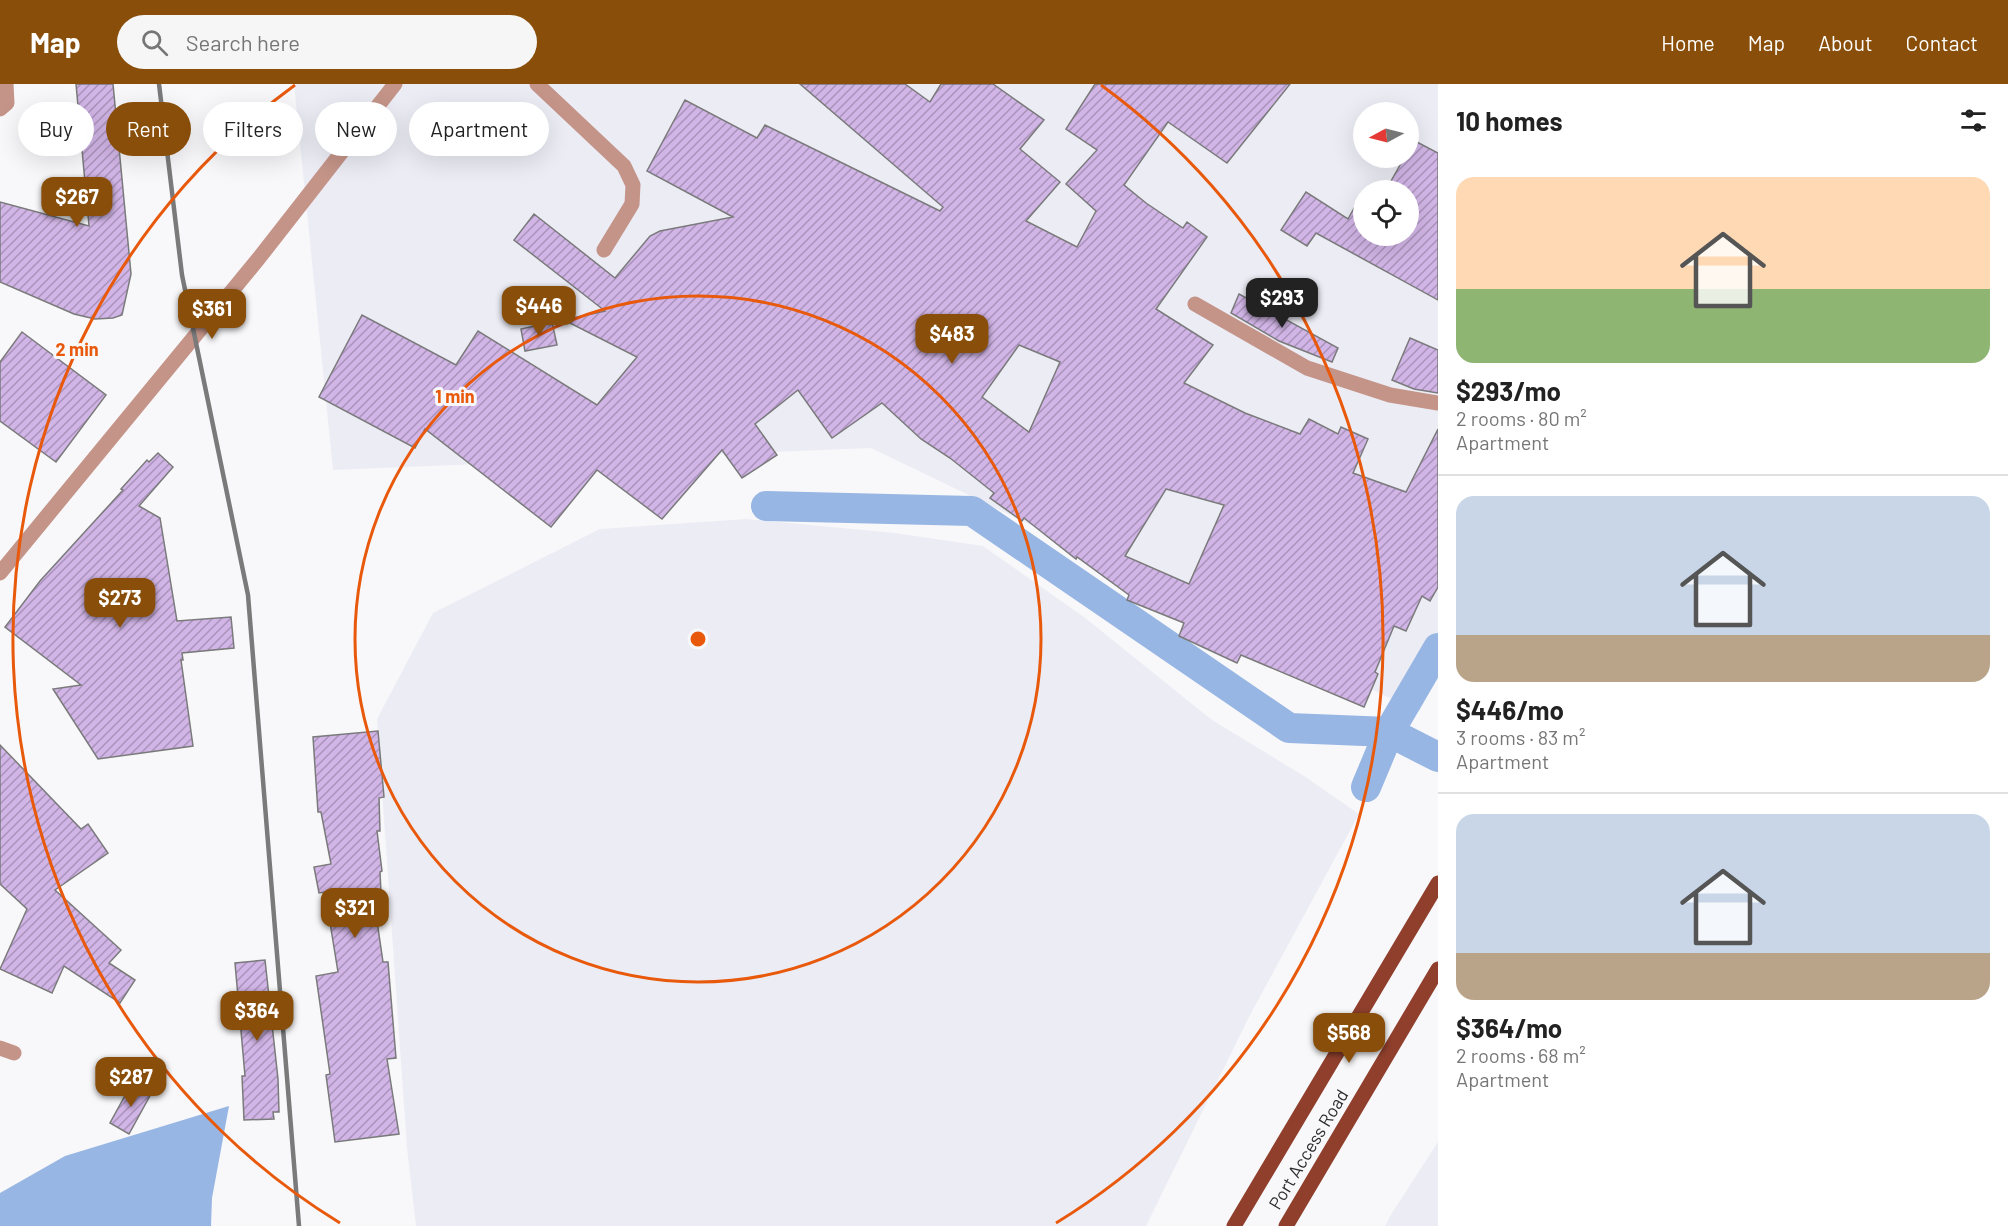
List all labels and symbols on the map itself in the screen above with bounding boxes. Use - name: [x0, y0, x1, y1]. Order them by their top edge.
- north arrow: [1353, 102, 1419, 168]
- pin: $267: [41, 177, 113, 228]
- pin: $293: [1246, 278, 1318, 329]
- pin: $446: [503, 286, 575, 337]
- pin: $361: [176, 289, 248, 340]
- pin: $483: [916, 314, 988, 365]
- text: 2 min: [55, 338, 99, 360]
- text: 1 min: [435, 385, 475, 407]
- pin: $273: [84, 578, 156, 629]
- centre of rings: [688, 629, 708, 649]
- pin: $321: [319, 888, 391, 939]
- pin: $364: [221, 991, 293, 1042]
- pin: $568: [1313, 1013, 1385, 1064]
- pin: $287: [95, 1057, 167, 1108]
- street label: Port Access Road: [1263, 1085, 1353, 1213]

